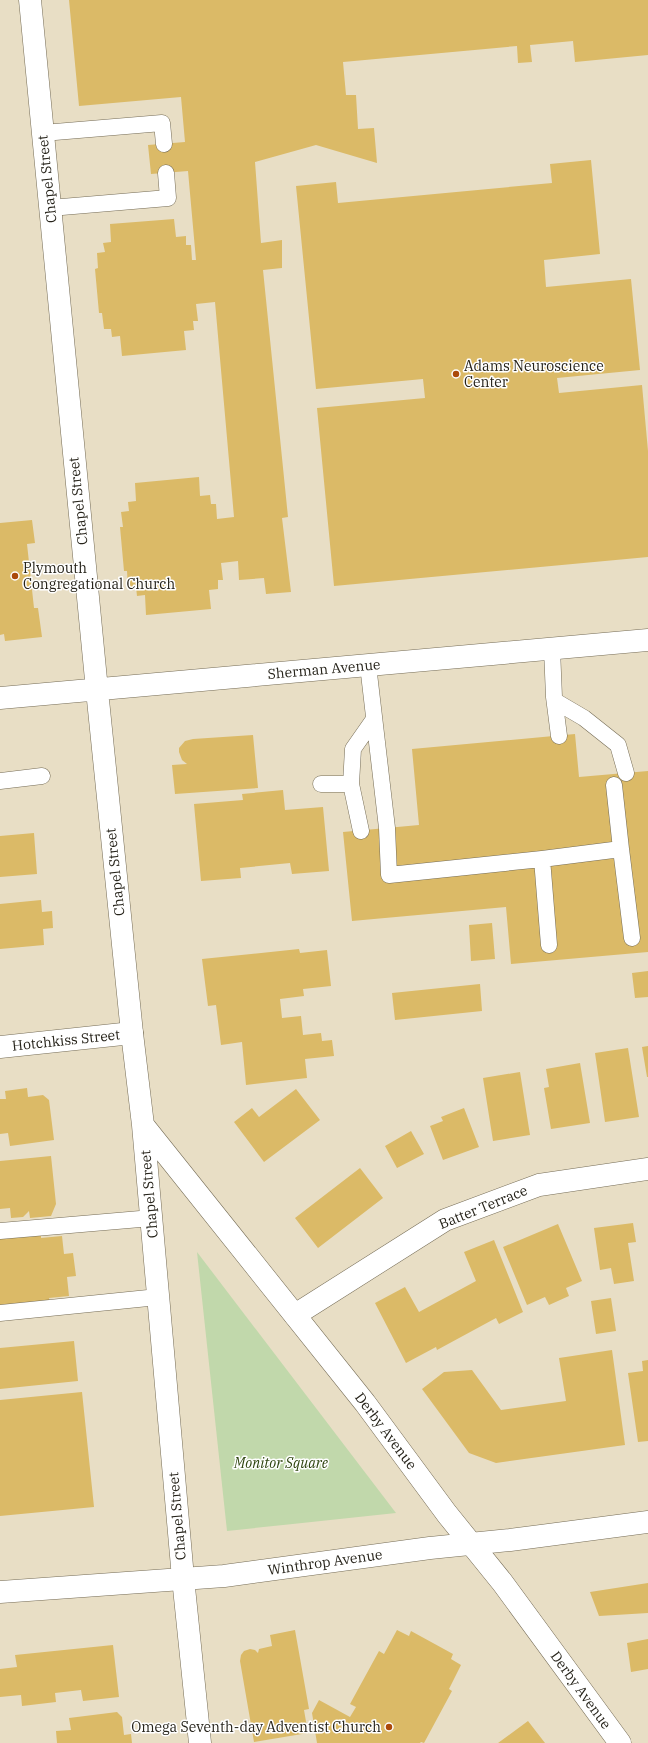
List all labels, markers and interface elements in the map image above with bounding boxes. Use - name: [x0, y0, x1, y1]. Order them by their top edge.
- street label: Chapel Street: [33, 134, 61, 224]
- place label: Adams Neuroscience Center: [464, 357, 604, 391]
- marker: Adams Neuroscience Center: [451, 369, 461, 379]
- street label: Chapel Street: [64, 456, 92, 546]
- place label: Plymouth Congregational Church: [23, 559, 175, 593]
- marker: Plymouth Congregational Church: [10, 571, 20, 581]
- street label: Sherman Avenue: [267, 655, 381, 683]
- street label: Chapel Street: [101, 827, 129, 917]
- street label: Hotchkiss Street: [11, 1025, 121, 1055]
- street label: Chapel Street: [136, 1149, 162, 1239]
- street label: Batter Terrace: [436, 1181, 530, 1233]
- street label: Derby Avenue: [351, 1389, 421, 1473]
- park label: Monitor Square: [233, 1454, 329, 1472]
- street label: Chapel Street: [164, 1471, 190, 1561]
- street label: Winthrop Avenue: [267, 1545, 383, 1579]
- street label: Derby Avenue: [547, 1648, 615, 1732]
- place label: Omega Seventh-day Adventist Church: [131, 1718, 381, 1736]
- marker: Omega Seventh-day Adventist Church: [384, 1722, 394, 1732]

